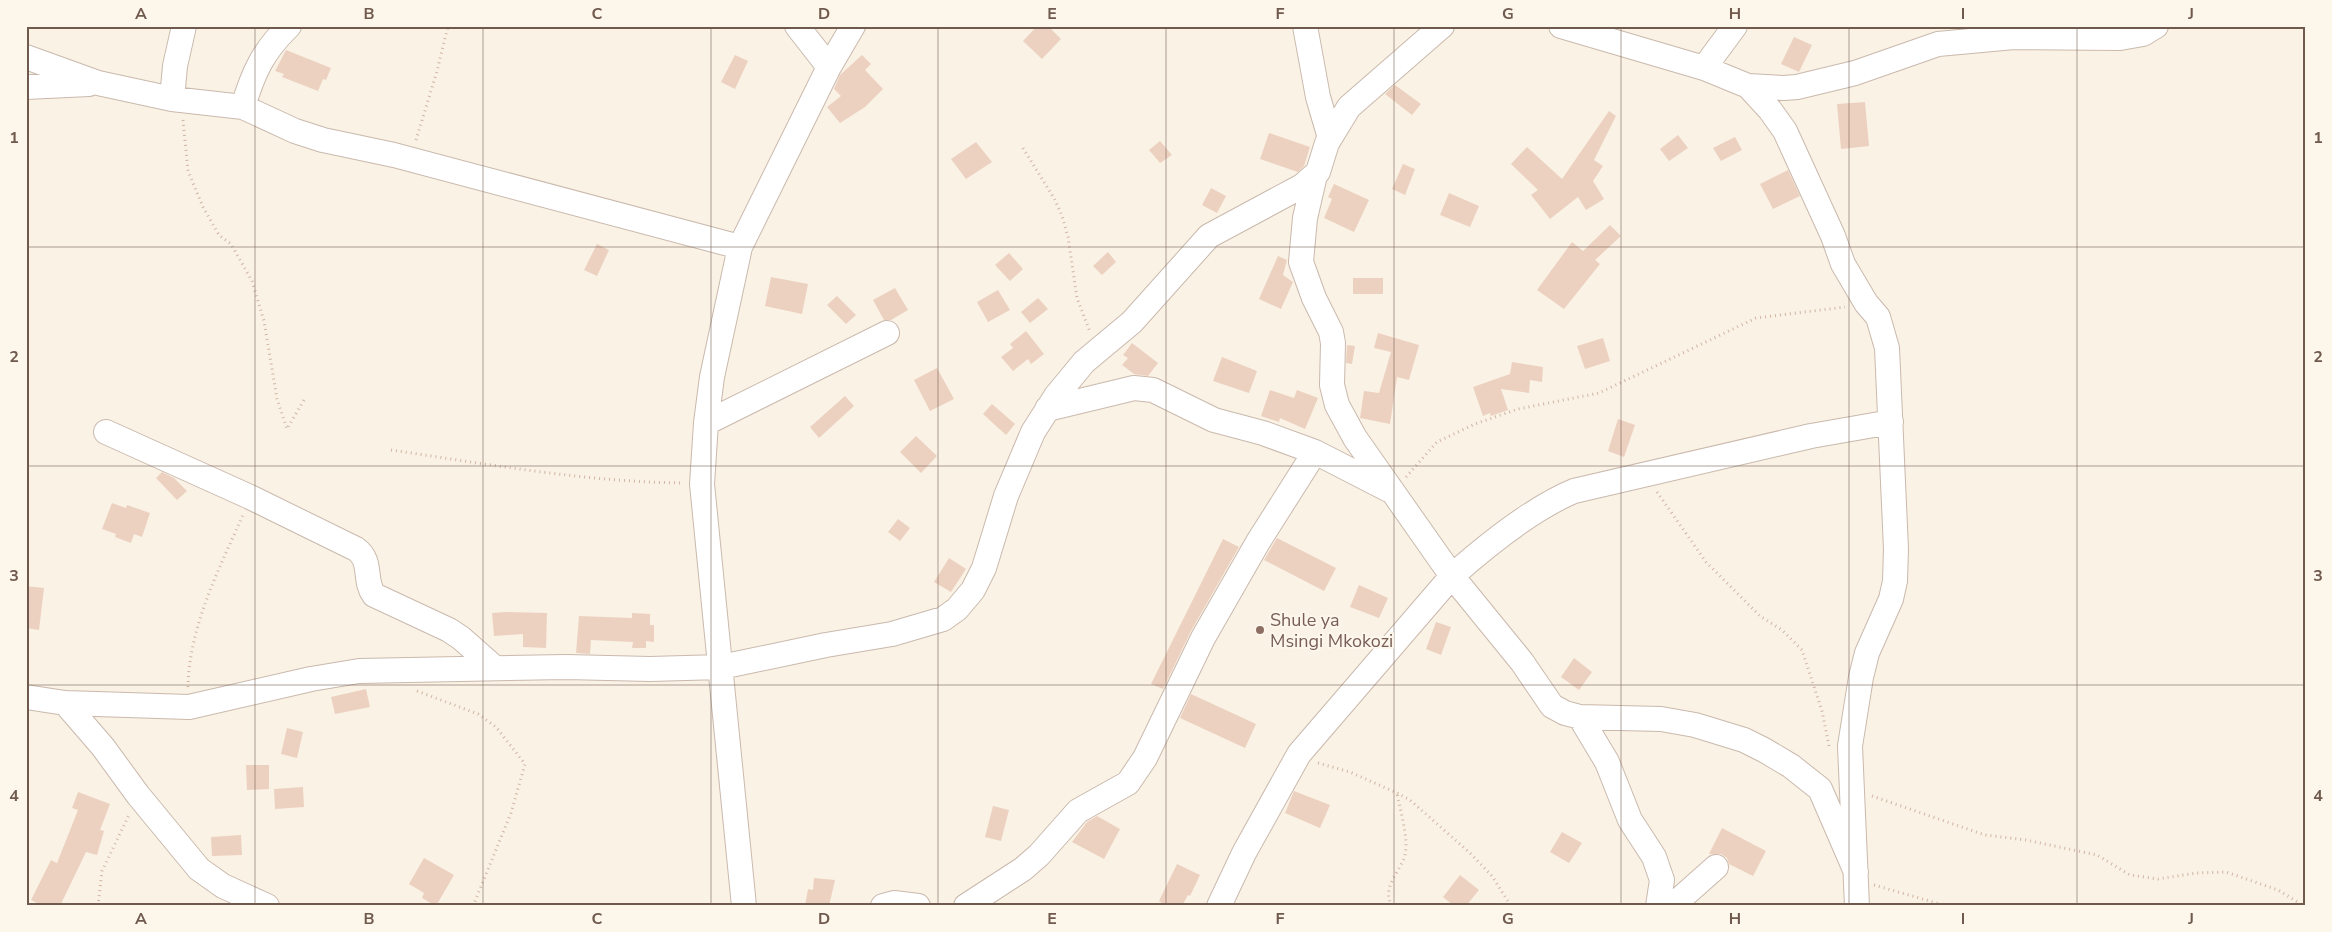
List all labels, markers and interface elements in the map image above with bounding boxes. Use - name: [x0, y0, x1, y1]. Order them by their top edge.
- text: A: [135, 3, 147, 25]
- text: B: [363, 3, 375, 25]
- text: C: [592, 3, 603, 25]
- text: D: [818, 3, 830, 25]
- text: E: [1047, 3, 1057, 25]
- text: F: [1276, 3, 1285, 25]
- text: G: [1502, 3, 1514, 25]
- text: H: [1729, 3, 1741, 25]
- text: I: [1961, 3, 1965, 25]
- text: J: [2187, 3, 2194, 25]
- text: 1: [9, 127, 19, 149]
- text: 1: [2313, 127, 2323, 149]
- text: 2: [9, 346, 19, 368]
- text: 2: [2313, 346, 2323, 368]
- text: 3: [9, 565, 19, 587]
- text: 3: [2313, 565, 2323, 587]
- place label: Shule ya Msingi Mkokozi: [1270, 608, 1393, 653]
- marker: Shule ya Msingi Mkokozi: [1254, 624, 1266, 636]
- text: 4: [9, 785, 19, 807]
- text: 4: [2313, 785, 2323, 807]
- text: A: [135, 908, 147, 930]
- text: B: [363, 908, 375, 930]
- text: C: [592, 908, 603, 930]
- text: D: [818, 908, 830, 930]
- text: E: [1047, 908, 1057, 930]
- text: F: [1276, 908, 1285, 930]
- text: G: [1502, 908, 1514, 930]
- text: H: [1729, 908, 1741, 930]
- text: I: [1961, 908, 1965, 930]
- text: J: [2187, 908, 2194, 930]

